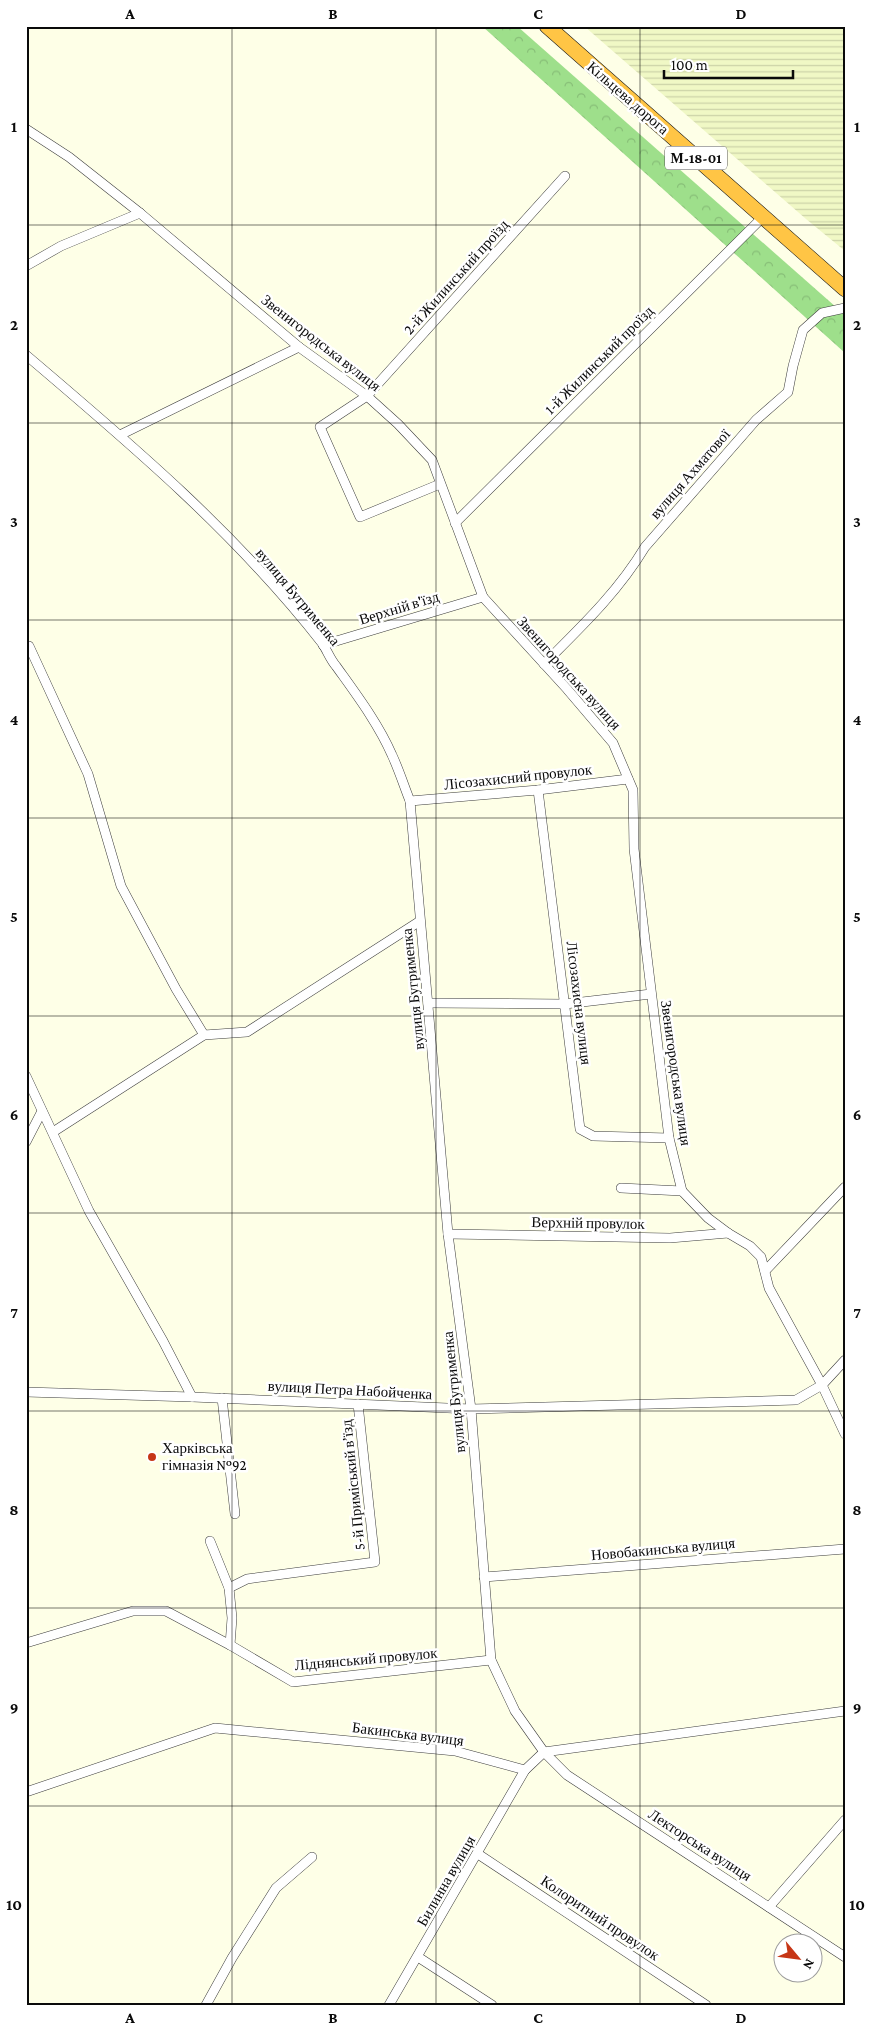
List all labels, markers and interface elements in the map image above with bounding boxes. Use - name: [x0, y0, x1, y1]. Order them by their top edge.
- text: A: [124, 5, 135, 22]
- text: B: [328, 5, 338, 22]
- text: C: [533, 5, 543, 22]
- text: D: [735, 5, 747, 22]
- scale bar: [664, 48, 792, 80]
- text: 100 m: [671, 57, 708, 73]
- street label: Кільцева дорога: [584, 58, 672, 138]
- text: 1: [11, 118, 17, 135]
- text: 1: [854, 118, 860, 135]
- road number: М-18-01: [665, 146, 727, 170]
- street label: 2-й Жилинський проїзд: [400, 216, 512, 338]
- street label: Звенигородська вулиця: [258, 292, 384, 394]
- street label: 1-й Жилинський проїзд: [542, 302, 657, 417]
- text: 2: [10, 316, 18, 333]
- text: 2: [853, 316, 861, 333]
- street label: вулиця Ахматової: [647, 425, 734, 522]
- text: 3: [10, 513, 18, 530]
- text: 3: [853, 513, 861, 530]
- street label: вулиця Бугрименка: [253, 545, 344, 649]
- street label: Верхній в'їзд: [357, 588, 441, 628]
- street label: Звенигородська вулиця: [514, 613, 624, 733]
- text: 4: [10, 711, 19, 728]
- text: 4: [853, 711, 862, 728]
- street label: Лісозахисний провулок: [443, 761, 594, 793]
- text: 5: [10, 908, 18, 925]
- text: 5: [853, 908, 861, 925]
- street label: вулиця Бугрименка: [399, 927, 427, 1050]
- street label: Лісозахисна вулиця: [563, 940, 595, 1066]
- street label: Звенигородська вулиця: [658, 999, 694, 1147]
- text: 6: [10, 1106, 18, 1123]
- text: 6: [853, 1106, 861, 1123]
- street label: Верхній провулок: [531, 1214, 646, 1232]
- text: 7: [10, 1304, 18, 1321]
- text: 7: [853, 1304, 861, 1321]
- street label: вулиця Бугрименка: [440, 1330, 468, 1453]
- street label: вулиця Петра Набойченка: [267, 1378, 433, 1402]
- street label: 5-й Приміський в’їзд: [338, 1419, 368, 1551]
- place label: Харківська гімназія №92: [162, 1440, 247, 1473]
- marker: Харківська гімназія №92: [146, 1451, 158, 1463]
- text: 8: [9, 1501, 19, 1518]
- text: 8: [852, 1501, 862, 1518]
- street label: Новобакинська вулиця: [590, 1535, 736, 1563]
- street label: Ліднянський провулок: [294, 1645, 439, 1673]
- text: 9: [10, 1699, 18, 1716]
- text: 9: [853, 1699, 861, 1716]
- street label: Бакинська вулиця: [351, 1719, 465, 1749]
- street label: Лекторська вулиця: [646, 1806, 754, 1884]
- street label: Билинна вулиця: [414, 1833, 478, 1929]
- street label: Колоритний провулок: [538, 1872, 663, 1964]
- text: 10: [6, 1896, 22, 1913]
- text: 10: [849, 1896, 865, 1913]
- north arrow: [774, 1934, 824, 1984]
- text: N: [800, 1956, 819, 1973]
- text: A: [124, 2009, 135, 2026]
- text: B: [328, 2009, 338, 2026]
- text: C: [533, 2009, 543, 2026]
- text: D: [735, 2009, 747, 2026]

